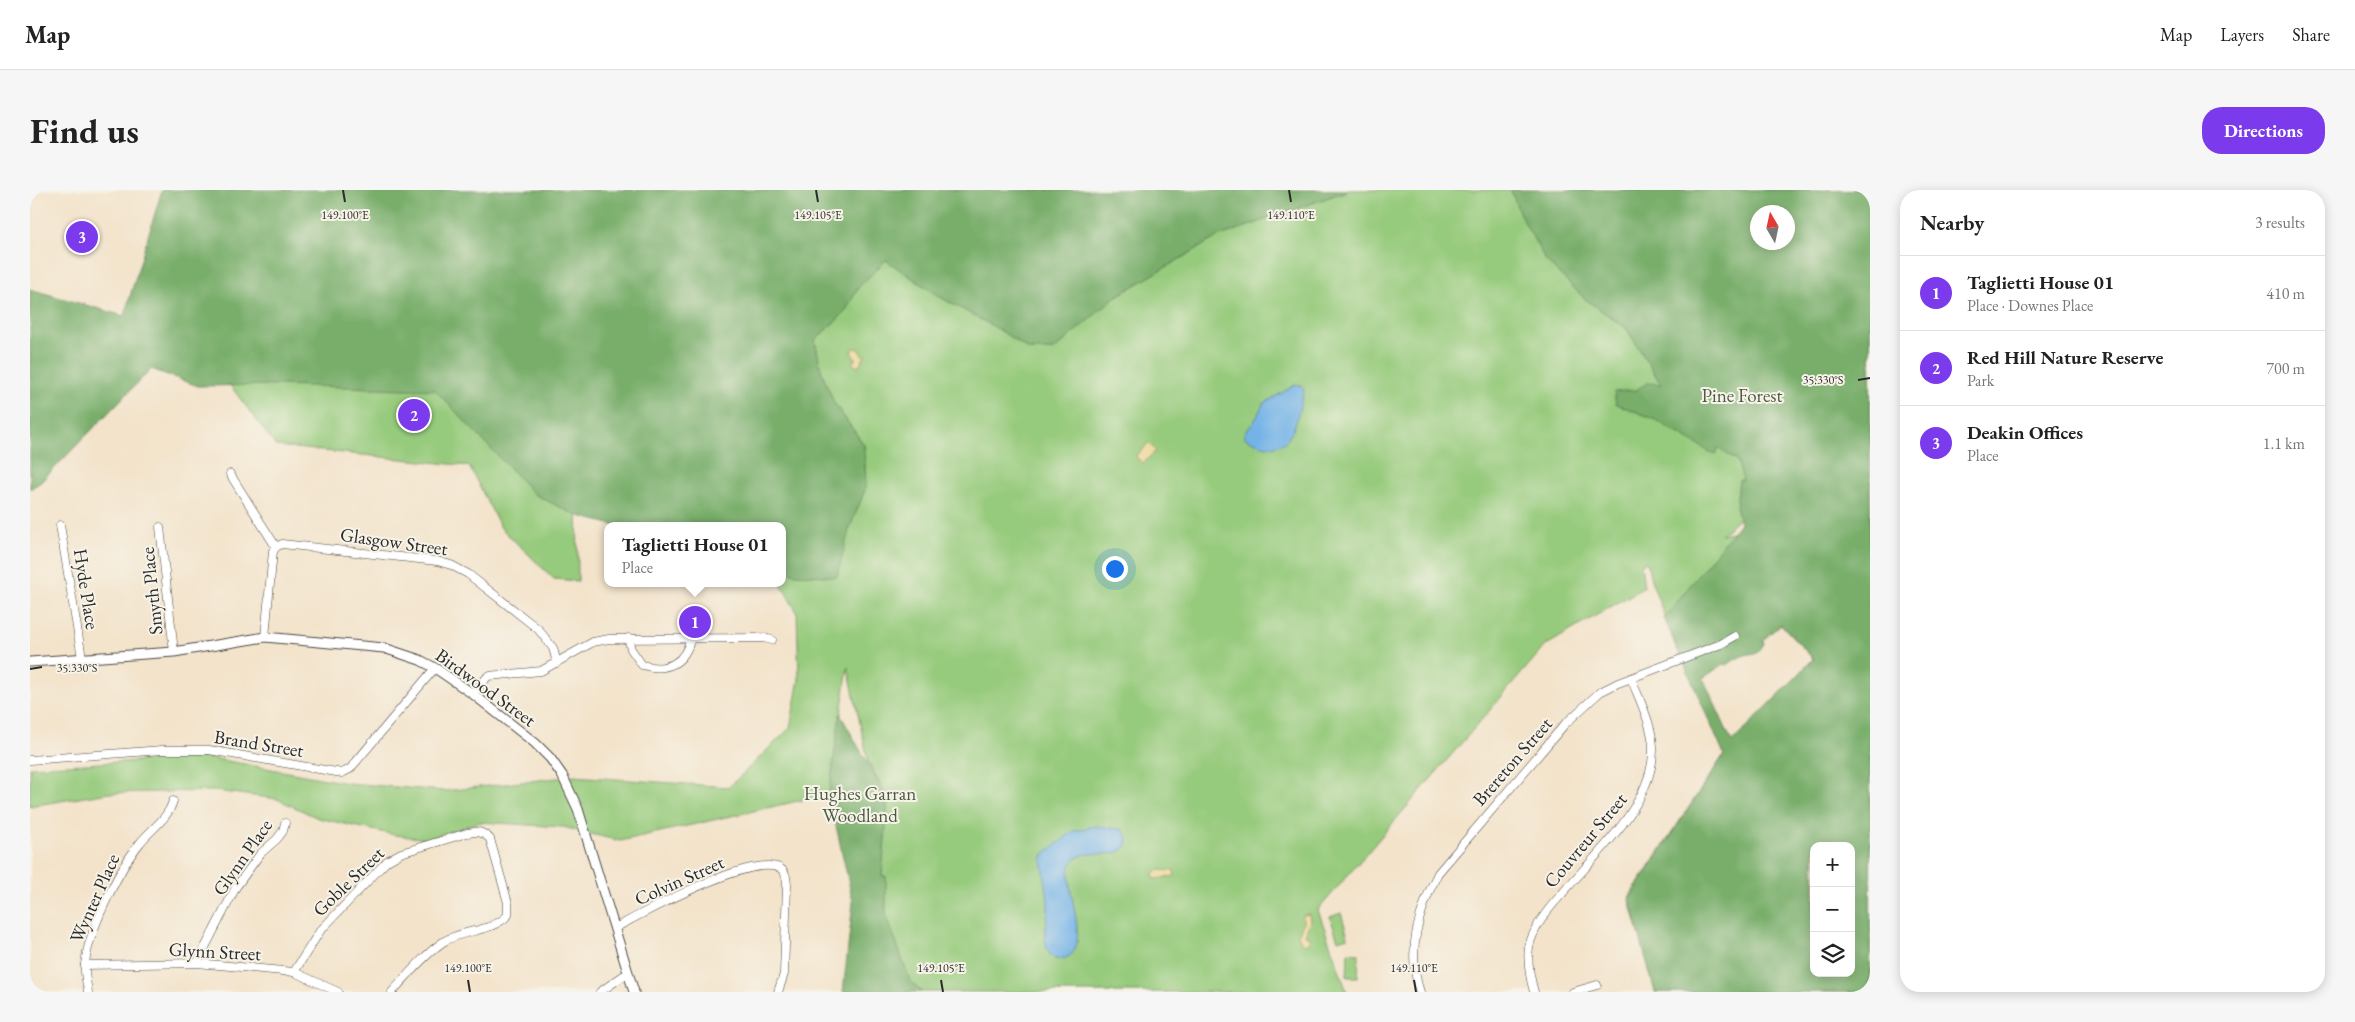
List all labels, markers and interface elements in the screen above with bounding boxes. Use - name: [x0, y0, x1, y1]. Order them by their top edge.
- text: Map: [25, 19, 70, 50]
- text: Map: [2160, 23, 2192, 46]
- text: Layers: [2220, 23, 2264, 46]
- text: Share: [2292, 23, 2330, 46]
- button: Directions: [2202, 107, 2325, 154]
- text: Find us: [30, 108, 139, 153]
- north arrow: [1750, 205, 1795, 250]
- text: 149.100°E: [321, 207, 369, 223]
- text: 149.105°E: [794, 207, 842, 223]
- text: 149.110°E: [1267, 207, 1315, 223]
- text: Nearby: [1920, 209, 1984, 236]
- text: 3 results: [2255, 212, 2305, 233]
- pin: 3: [66, 218, 98, 256]
- text: Taglietti House 01: [1967, 270, 2114, 295]
- text: 1: [1932, 283, 1940, 304]
- text: 410 m: [2266, 283, 2305, 304]
- text: Place · Downes Place: [1967, 295, 2093, 316]
- text: Red Hill Nature Reserve: [1967, 345, 2163, 370]
- text: 2: [1932, 358, 1940, 379]
- text: 700 m: [2266, 358, 2305, 379]
- text: Park: [1967, 370, 1994, 391]
- text: 35.330°S: [1803, 372, 1844, 388]
- park label: Pine Forest: [1702, 383, 1782, 408]
- pin: 2: [398, 396, 430, 434]
- text: Deakin Offices: [1967, 420, 2083, 445]
- text: 3: [1932, 433, 1940, 454]
- text: 1.1 km: [2263, 433, 2305, 454]
- text: Place: [1967, 445, 1999, 466]
- street label: Glasgow Street: [339, 522, 449, 561]
- popup: [604, 522, 786, 587]
- text: Taglietti House 01: [622, 532, 768, 557]
- street label: Smyth Place: [134, 546, 169, 636]
- street label: Hyde Place: [68, 547, 105, 631]
- your location: [1102, 556, 1128, 582]
- text: Place: [622, 557, 653, 578]
- pin: 1: [679, 603, 711, 641]
- street label: Birdwood Street: [431, 643, 541, 732]
- text: 35.330°S: [57, 660, 98, 676]
- street label: Brereton Street: [1467, 712, 1558, 811]
- street label: Brand Street: [212, 724, 305, 763]
- park label: Hughes Garran Woodland: [804, 781, 916, 828]
- street label: Couvreur Street: [1538, 787, 1633, 893]
- street label: Glynn Place: [207, 814, 278, 900]
- street label: Goble Street: [307, 841, 390, 922]
- map controls: [1810, 842, 1855, 977]
- button: +: [1810, 842, 1855, 887]
- street label: Wynter Place: [64, 850, 125, 947]
- street label: Colvin Street: [630, 850, 728, 911]
- button: −: [1810, 887, 1855, 932]
- button: layers: [1810, 932, 1855, 977]
- street label: Glynn Street: [168, 937, 262, 966]
- text: 149.100°E: [444, 960, 492, 976]
- text: 149.105°E: [917, 960, 965, 976]
- text: 149.110°E: [1390, 960, 1438, 976]

